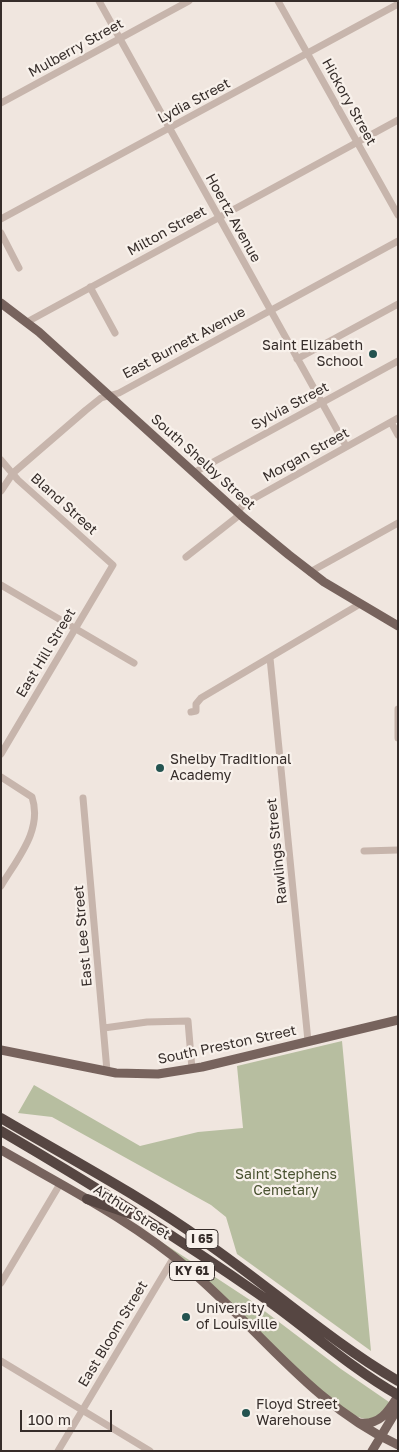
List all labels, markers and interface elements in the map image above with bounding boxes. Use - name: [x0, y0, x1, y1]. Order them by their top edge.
- street label: Mulberry Street: [26, 15, 126, 81]
- street label: Hickory Street: [318, 56, 380, 148]
- street label: Lydia Street: [155, 75, 233, 127]
- street label: Hoertz Avenue: [202, 171, 264, 265]
- street label: Milton Street: [125, 202, 209, 260]
- street label: East Burnett Avenue: [120, 303, 248, 383]
- place label: Saint Elizabeth School: [262, 338, 363, 371]
- marker: Saint Elizabeth School: [367, 348, 379, 360]
- street label: Sylvia Street: [248, 379, 332, 433]
- street label: South Shelby Street: [147, 411, 259, 513]
- street label: Morgan Street: [260, 424, 352, 486]
- street label: Bland Street: [27, 470, 101, 538]
- street label: East Hill Street: [13, 605, 79, 701]
- place label: Shelby Traditional Academy: [170, 752, 292, 784]
- marker: Shelby Traditional Academy: [154, 762, 166, 774]
- street label: Rawlings Street: [263, 797, 291, 905]
- street label: East Lee Street: [70, 885, 96, 987]
- street label: South Preston Street: [156, 1022, 298, 1068]
- park label: Saint Stephens Cemetary: [235, 1167, 337, 1200]
- street label: Arthur Street: [90, 1181, 174, 1243]
- road number: I 65: [186, 1230, 218, 1248]
- road number: KY 61: [170, 1262, 214, 1280]
- street label: East Bloom Street: [75, 1278, 151, 1390]
- place label: University of Louisville: [196, 1301, 277, 1334]
- marker: University of Louisville: [180, 1311, 192, 1323]
- place label: Floyd Street Warehouse: [256, 1397, 338, 1430]
- scale bar: [22, 1400, 115, 1432]
- marker: Floyd Street Warehouse: [240, 1407, 252, 1419]
- text: 100 m: [28, 1410, 71, 1428]

